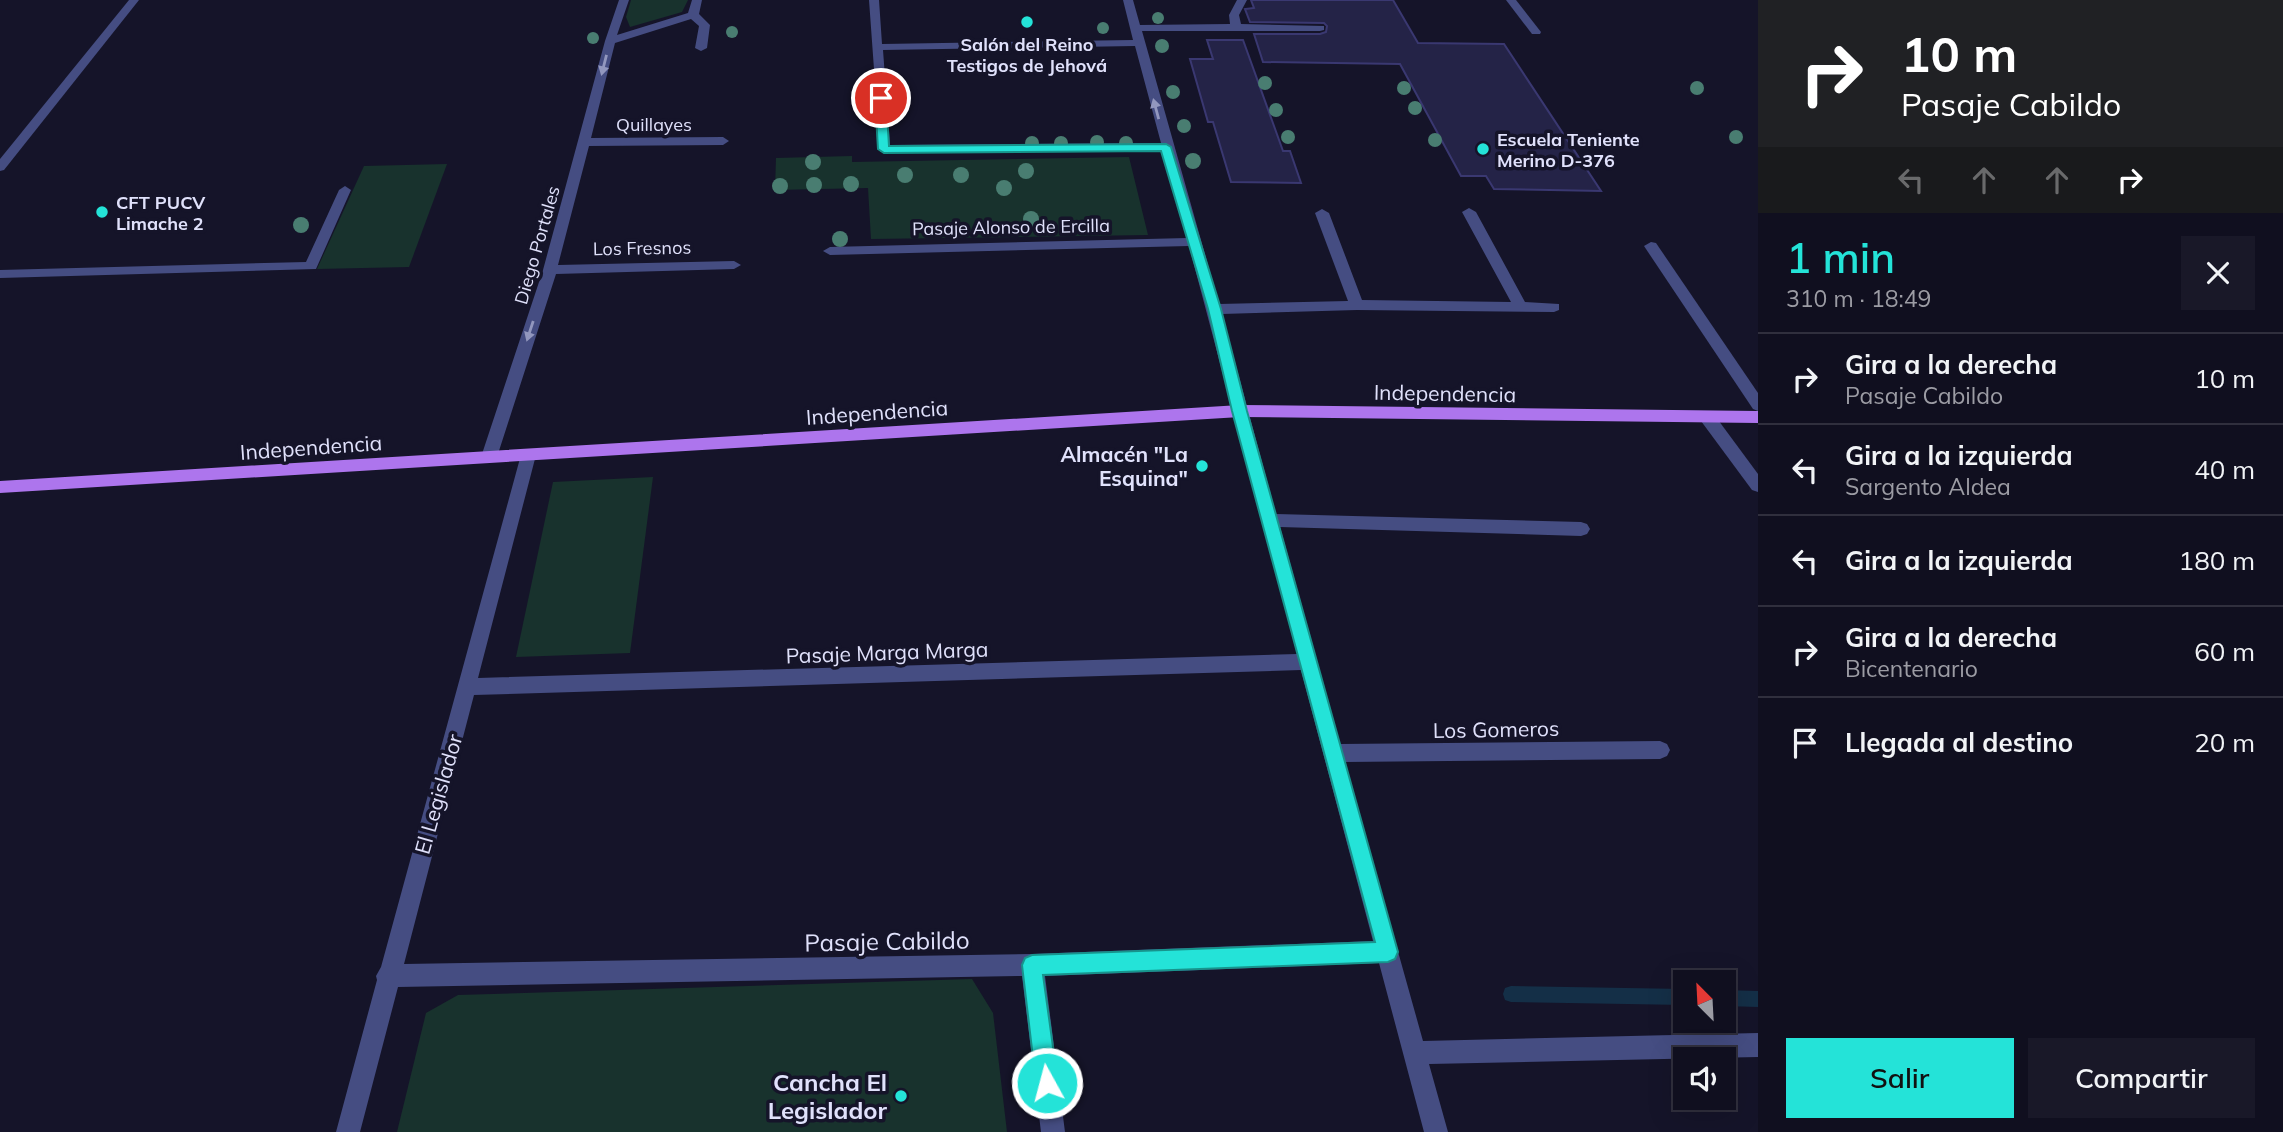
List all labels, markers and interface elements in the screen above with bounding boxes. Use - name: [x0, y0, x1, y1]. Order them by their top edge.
- marker: Salón del Reino Testigos de Jehová: [1019, 14, 1035, 30]
- text: 10 m: [1901, 23, 2017, 84]
- icon: right: [1786, 28, 1877, 119]
- place label: Salón del Reino Testigos de Jehová: [947, 33, 1107, 77]
- one-way arrow: [598, 54, 609, 76]
- pin: [851, 68, 911, 128]
- icon: arrive: [862, 79, 900, 117]
- text: Pasaje Cabildo: [1901, 84, 2121, 124]
- one-way arrow: [1150, 98, 1161, 120]
- street label: Quillayes: [616, 113, 692, 136]
- place label: Escuela Teniente Merino D-376: [1497, 128, 1640, 172]
- marker: Escuela Teniente Merino D-376: [1475, 141, 1491, 157]
- icon: left: [1892, 161, 1930, 199]
- icon: ahead: [1965, 161, 2003, 199]
- icon: ahead: [2038, 161, 2076, 199]
- icon: right: [2111, 161, 2149, 199]
- street label: Diego Portales: [509, 183, 565, 307]
- place label: CFT PUCV Limache 2: [116, 191, 206, 235]
- marker: CFT PUCV Limache 2: [94, 204, 110, 220]
- street label: Pasaje Alonso de Ercilla: [912, 214, 1110, 240]
- text: 1 min: [1786, 231, 1895, 284]
- street label: Los Fresnos: [593, 236, 691, 260]
- button: close: [2181, 236, 2255, 310]
- text: 310 m · 18:49: [1786, 284, 1931, 313]
- one-way arrow: [524, 321, 535, 342]
- text: Gira a la derecha: [1845, 348, 2057, 381]
- icon: right: [1786, 360, 1824, 398]
- text: 10 m: [2194, 362, 2255, 395]
- street label: Independencia: [1374, 379, 1516, 407]
- text: Pasaje Cabildo: [1845, 381, 2003, 410]
- street label: Independencia: [805, 394, 949, 430]
- street label: Independencia: [239, 429, 383, 465]
- text: Gira a la izquierda: [1845, 439, 2073, 472]
- place label: Almacén "La Esquina": [1060, 441, 1188, 491]
- icon: left: [1786, 451, 1824, 489]
- text: 40 m: [2194, 453, 2255, 486]
- marker: Almacén "La Esquina": [1194, 458, 1210, 474]
- text: Sargento Aldea: [1845, 472, 2011, 501]
- icon: left: [1786, 542, 1824, 580]
- text: Gira a la izquierda: [1845, 544, 2073, 577]
- text: 180 m: [2179, 544, 2255, 577]
- text: Gira a la derecha: [1845, 621, 2057, 654]
- icon: right: [1786, 633, 1824, 671]
- street label: Pasaje Marga Marga: [785, 635, 989, 669]
- text: 60 m: [2194, 635, 2255, 668]
- text: Bicentenario: [1845, 654, 1978, 683]
- street label: Los Gomeros: [1433, 715, 1559, 743]
- icon: arrive: [1786, 724, 1824, 762]
- text: Llegada al destino: [1845, 726, 2073, 759]
- text: 20 m: [2194, 726, 2255, 759]
- street label: El Legislador: [408, 731, 468, 857]
- street label: Pasaje Cabildo: [804, 925, 970, 957]
- north arrow: [1673, 970, 1736, 1032]
- map controls: [1673, 970, 1736, 1110]
- button: Salir: [1786, 1038, 2014, 1118]
- button: Compartir: [2028, 1038, 2255, 1118]
- position arrow: [1010, 1046, 1084, 1120]
- button: sound: [1673, 1047, 1736, 1110]
- place label: Cancha El Legislador: [768, 1067, 888, 1125]
- marker: Cancha El Legislador: [893, 1088, 909, 1104]

